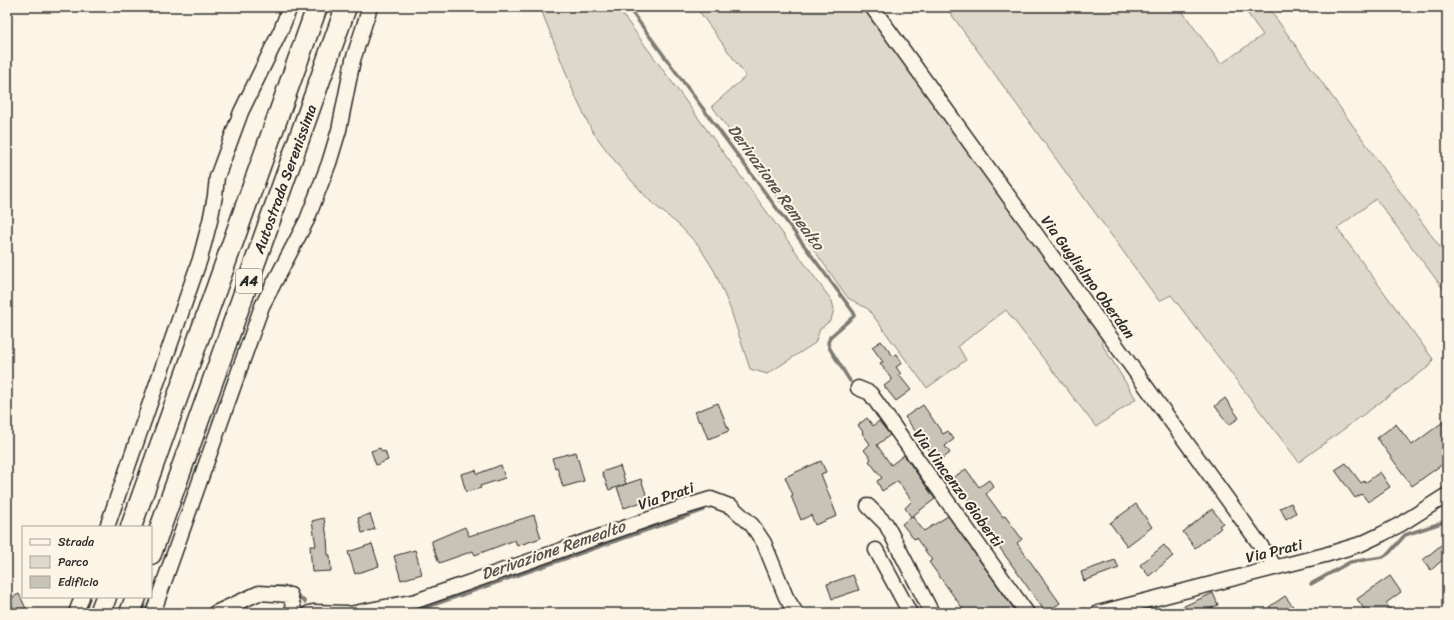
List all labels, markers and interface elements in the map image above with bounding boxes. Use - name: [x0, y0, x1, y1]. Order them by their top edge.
- street label: Autostrada Serenissima: [246, 100, 324, 258]
- water label: Derivazione Remealto: [720, 117, 833, 258]
- street label: Via Guglielmo Oberdan: [1034, 210, 1142, 344]
- road number: A4: [236, 269, 262, 293]
- street label: Via Vincenzo Gioberti: [906, 423, 1011, 553]
- street label: Via Prati: [635, 474, 698, 517]
- water label: Derivazione Remealto: [477, 511, 631, 588]
- legend: [22, 526, 152, 598]
- text: Strada: [58, 531, 95, 553]
- street label: Via Prati: [1243, 531, 1306, 571]
- text: Parco: [58, 551, 88, 573]
- text: Edificio: [58, 571, 98, 593]

